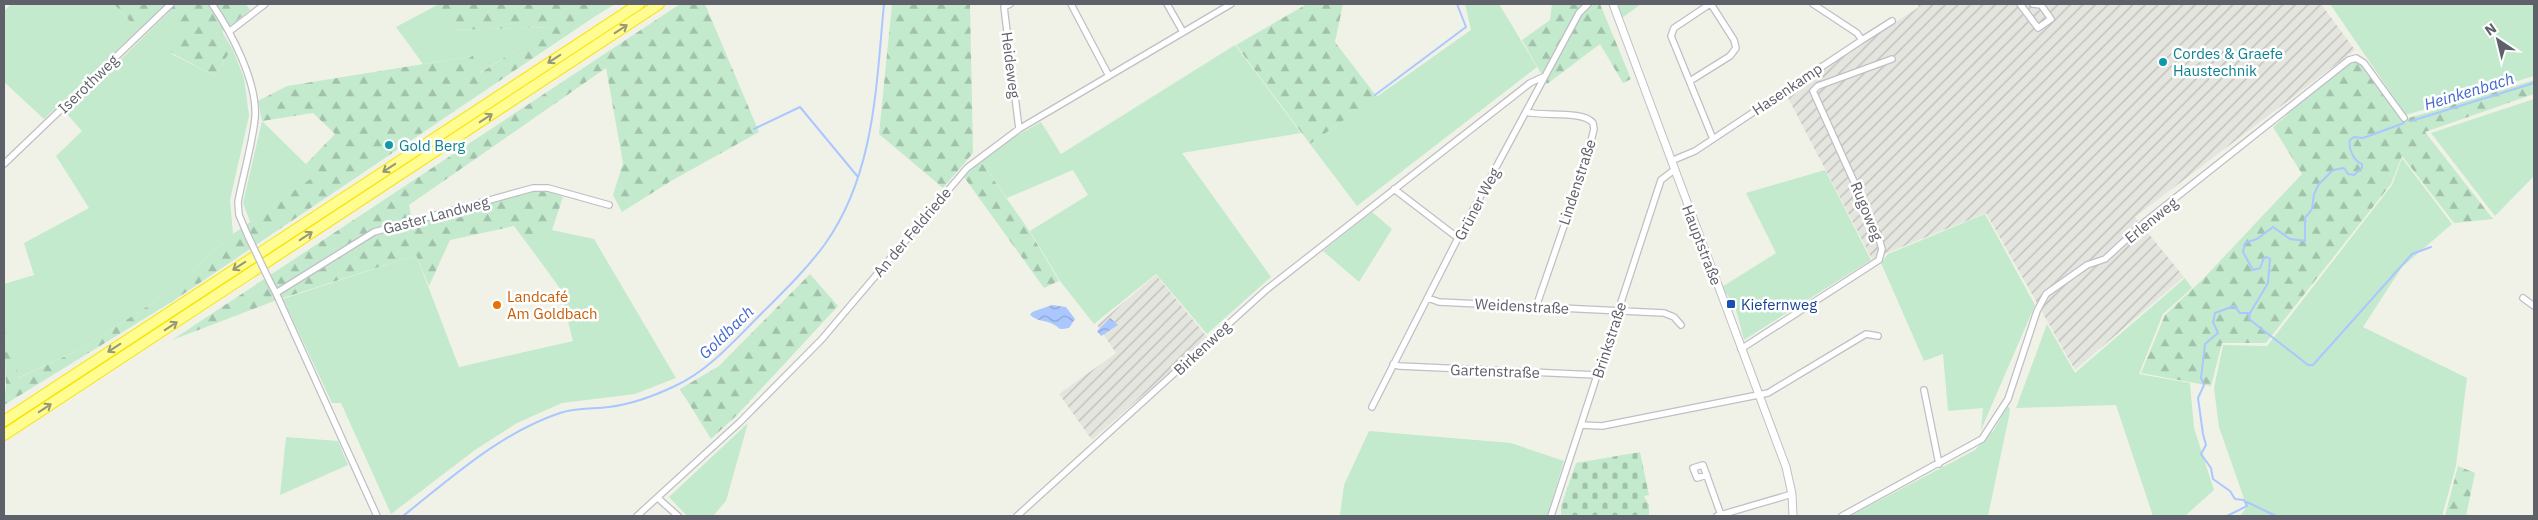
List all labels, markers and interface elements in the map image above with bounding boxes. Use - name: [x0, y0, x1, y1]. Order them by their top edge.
- north arrow: [2473, 15, 2523, 65]
- text: N: [2481, 19, 2500, 40]
- one-way arrow: [614, 23, 628, 33]
- street label: Heideweg: [997, 31, 1025, 100]
- place label: Cordes & Graefe Haustechnik: [2173, 44, 2283, 80]
- street label: Iserothweg: [54, 50, 122, 117]
- one-way arrow: [548, 55, 562, 65]
- marker: Cordes & Graefe Haustechnik: [2157, 56, 2169, 68]
- street label: Hasenkamp: [1748, 59, 1826, 119]
- water label: Heinkenbach: [2422, 68, 2516, 114]
- one-way arrow: [478, 113, 492, 123]
- place label: Gold Berg: [399, 136, 465, 155]
- street label: Lindenstraße: [1554, 137, 1600, 227]
- marker: Gold Berg: [383, 139, 395, 151]
- one-way arrow: [383, 163, 397, 173]
- street label: Grüner Weg: [1450, 164, 1504, 244]
- street label: Rugoweg: [1847, 179, 1887, 243]
- street label: An der Feldriede: [869, 183, 955, 281]
- street label: Gaster Landweg: [381, 192, 491, 238]
- street label: Erlenweg: [2121, 193, 2181, 247]
- street label: Hauptstraße: [1678, 202, 1726, 288]
- one-way arrow: [299, 231, 313, 241]
- one-way arrow: [232, 262, 246, 272]
- place label: Landcafé Am Goldbach: [507, 287, 598, 323]
- street label: Weidenstraße: [1474, 294, 1570, 318]
- place label: Kiefernweg: [1741, 295, 1817, 314]
- marker: Kiefernweg: [1725, 298, 1737, 310]
- marker: Landcafé Am Goldbach: [491, 299, 503, 311]
- street label: Brinkstraße: [1588, 299, 1630, 381]
- water label: Goldbach: [695, 301, 757, 363]
- street label: Birkenweg: [1170, 317, 1234, 379]
- one-way arrow: [163, 321, 177, 331]
- one-way arrow: [107, 344, 121, 354]
- street label: Gartenstraße: [1450, 360, 1540, 382]
- one-way arrow: [37, 403, 51, 413]

